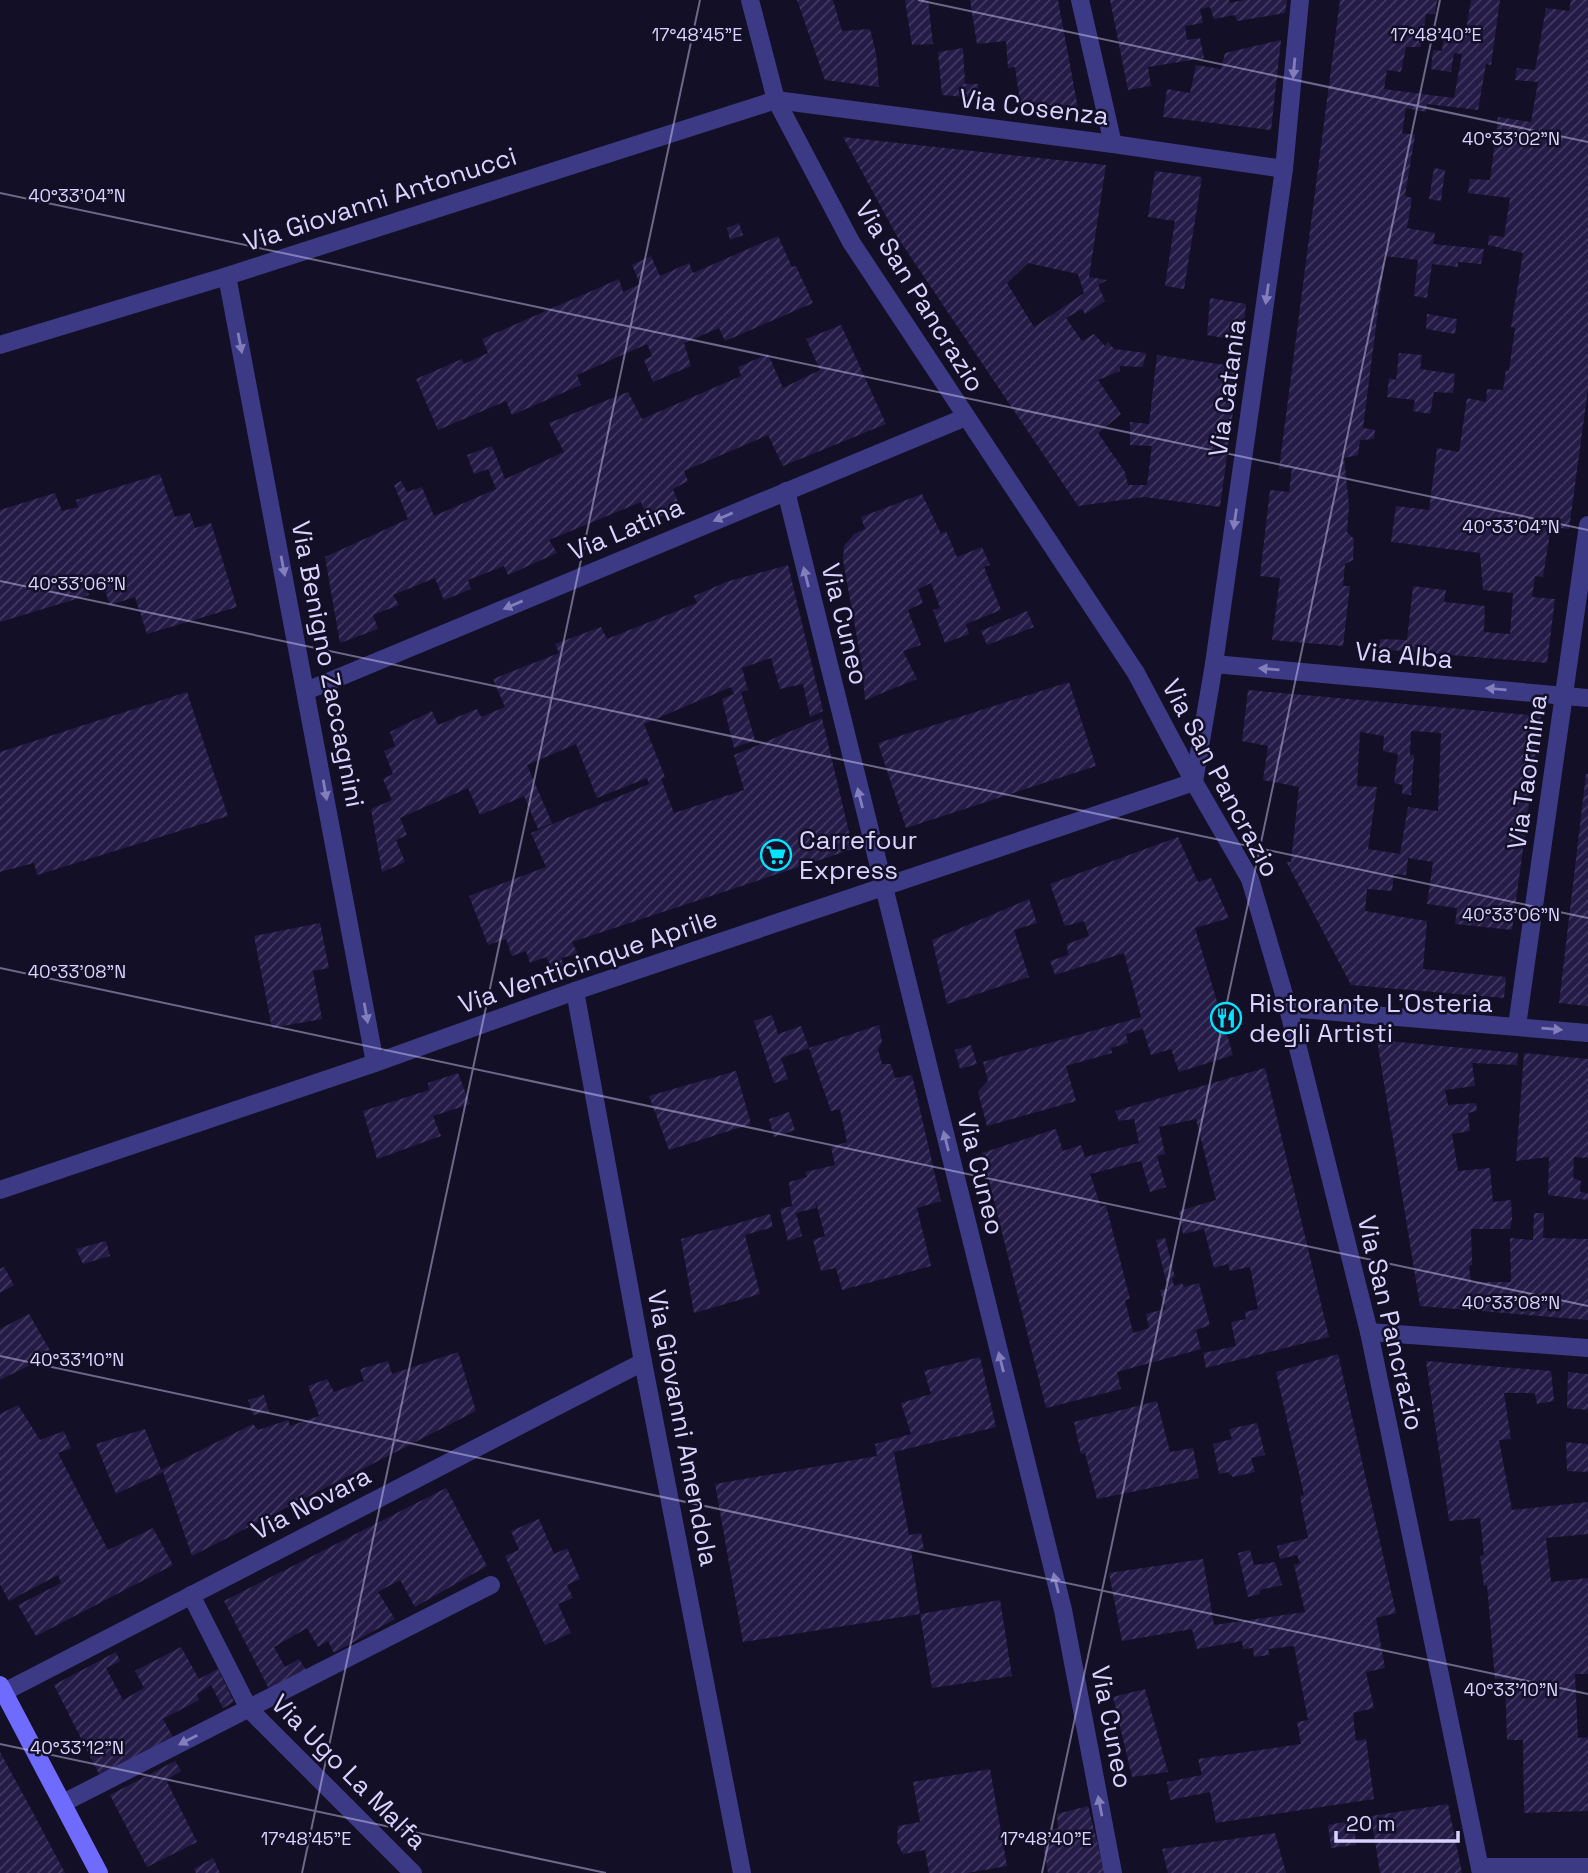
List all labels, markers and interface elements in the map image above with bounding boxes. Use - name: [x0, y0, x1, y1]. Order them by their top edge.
- text: 17°48'45"E: [652, 23, 742, 46]
- text: 17°48'40"E: [1390, 23, 1482, 46]
- one-way arrow: [1288, 57, 1299, 79]
- street label: Via Cosenza: [957, 81, 1111, 133]
- text: 40°33'02"N: [1462, 127, 1560, 150]
- street label: Via Giovanni Antonucci: [239, 139, 521, 259]
- text: 40°33'04"N: [28, 184, 126, 207]
- street label: Via San Pancrazio: [847, 194, 993, 398]
- one-way arrow: [1261, 283, 1272, 305]
- street label: Via Catania: [1200, 317, 1254, 459]
- one-way arrow: [234, 332, 245, 354]
- street label: Via Latina: [563, 490, 689, 568]
- one-way arrow: [1229, 508, 1240, 530]
- one-way arrow: [712, 512, 733, 523]
- text: 40°33'04"N: [1462, 515, 1560, 538]
- street label: Via Benigno Zaccagnini: [284, 518, 372, 810]
- one-way arrow: [277, 555, 288, 577]
- street label: Via Cuneo: [813, 560, 877, 688]
- one-way arrow: [801, 566, 812, 588]
- text: 40°33'06"N: [28, 572, 126, 595]
- one-way arrow: [502, 599, 523, 610]
- street label: Via Alba: [1354, 634, 1454, 676]
- one-way arrow: [1258, 663, 1280, 674]
- street label: Via San Pancrazio: [1154, 673, 1288, 883]
- one-way arrow: [1484, 683, 1506, 694]
- street label: Via Taormina: [1499, 692, 1555, 852]
- one-way arrow: [320, 779, 331, 801]
- one-way arrow: [854, 787, 865, 809]
- place label: Carrefour Express: [799, 823, 917, 887]
- supermarket icon: Carrefour Express: [759, 838, 793, 872]
- street label: Via Venticinque Aprile: [454, 901, 722, 1021]
- text: 40°33'06"N: [1462, 903, 1560, 926]
- text: 40°33'08"N: [28, 960, 126, 983]
- place label: Ristorante L'Osteria degli Artisti: [1249, 986, 1493, 1050]
- restaurant icon: Ristorante L'Osteria degli Artisti: [1209, 1001, 1243, 1035]
- one-way arrow: [361, 1003, 372, 1025]
- one-way arrow: [1541, 1024, 1563, 1035]
- street label: Via Cuneo: [949, 1110, 1013, 1238]
- one-way arrow: [940, 1130, 951, 1152]
- street label: Via San Pancrazio: [1350, 1212, 1432, 1434]
- street label: Via Giovanni Amendola: [640, 1287, 726, 1569]
- text: 40°33'08"N: [1462, 1291, 1560, 1314]
- text: 40°33'10"N: [30, 1348, 124, 1371]
- one-way arrow: [995, 1351, 1006, 1373]
- street label: Via Novara: [245, 1458, 377, 1548]
- one-way arrow: [1050, 1572, 1061, 1594]
- street label: Via Cuneo: [1083, 1663, 1141, 1791]
- text: 40°33'10"N: [1464, 1678, 1558, 1701]
- street label: Via Ugo La Malfa: [264, 1687, 434, 1857]
- one-way arrow: [178, 1734, 198, 1745]
- text: 40°33'12"N: [30, 1736, 124, 1759]
- one-way arrow: [1094, 1795, 1105, 1817]
- scale bar: [1336, 1800, 1458, 1844]
- text: 20 m: [1346, 1810, 1396, 1837]
- text: 17°48'45"E: [261, 1827, 351, 1850]
- text: 17°48'40"E: [1000, 1827, 1092, 1850]

